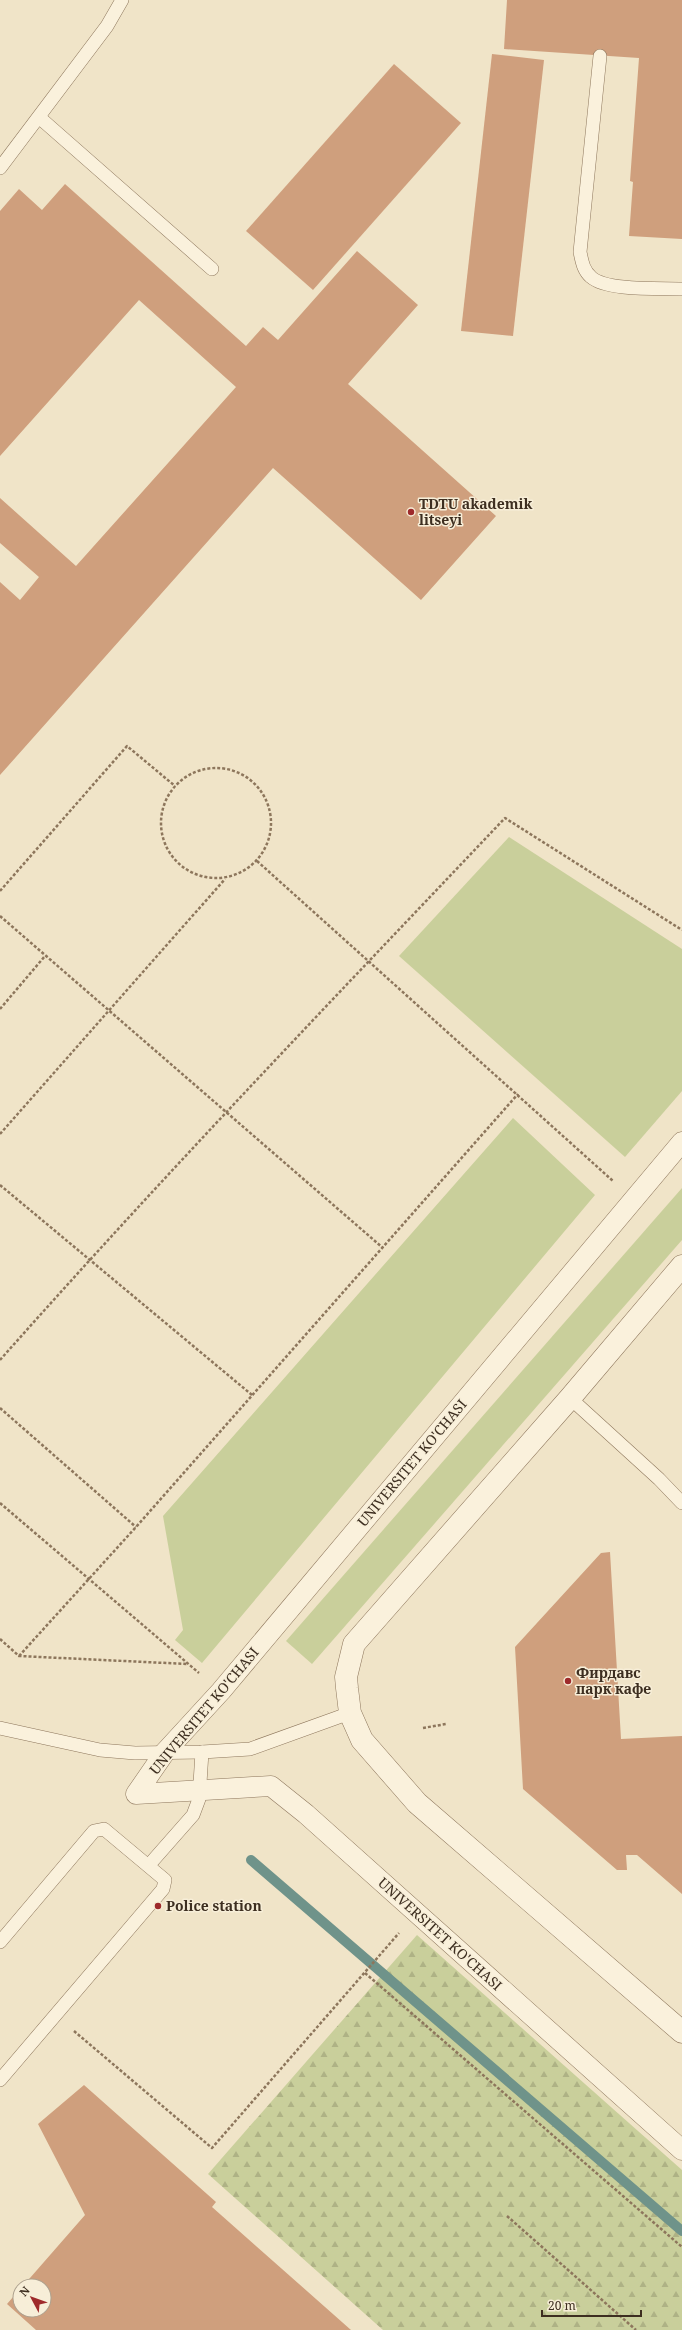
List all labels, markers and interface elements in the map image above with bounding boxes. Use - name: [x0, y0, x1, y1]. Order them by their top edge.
- place label: TDTU akademik litseyi: [419, 494, 532, 529]
- marker: TDTU akademik litseyi: [406, 507, 416, 517]
- street label: UNIVERSITET KO'CHASI: [353, 1395, 471, 1530]
- street label: UNIVERSITET KO'CHASI: [145, 1643, 263, 1778]
- place label: Фирдавс парк кафе: [576, 1663, 651, 1698]
- marker: Фирдавс парк кафе: [563, 1676, 573, 1686]
- street label: UNIVERSITET KO'CHASI: [374, 1873, 506, 1994]
- place label: Police station: [166, 1896, 262, 1915]
- marker: Police station: [153, 1901, 163, 1911]
- north arrow: [12, 2278, 52, 2318]
- text: N: [16, 2283, 33, 2299]
- scale bar: [542, 2292, 641, 2318]
- text: 20 m: [548, 2297, 576, 2314]

